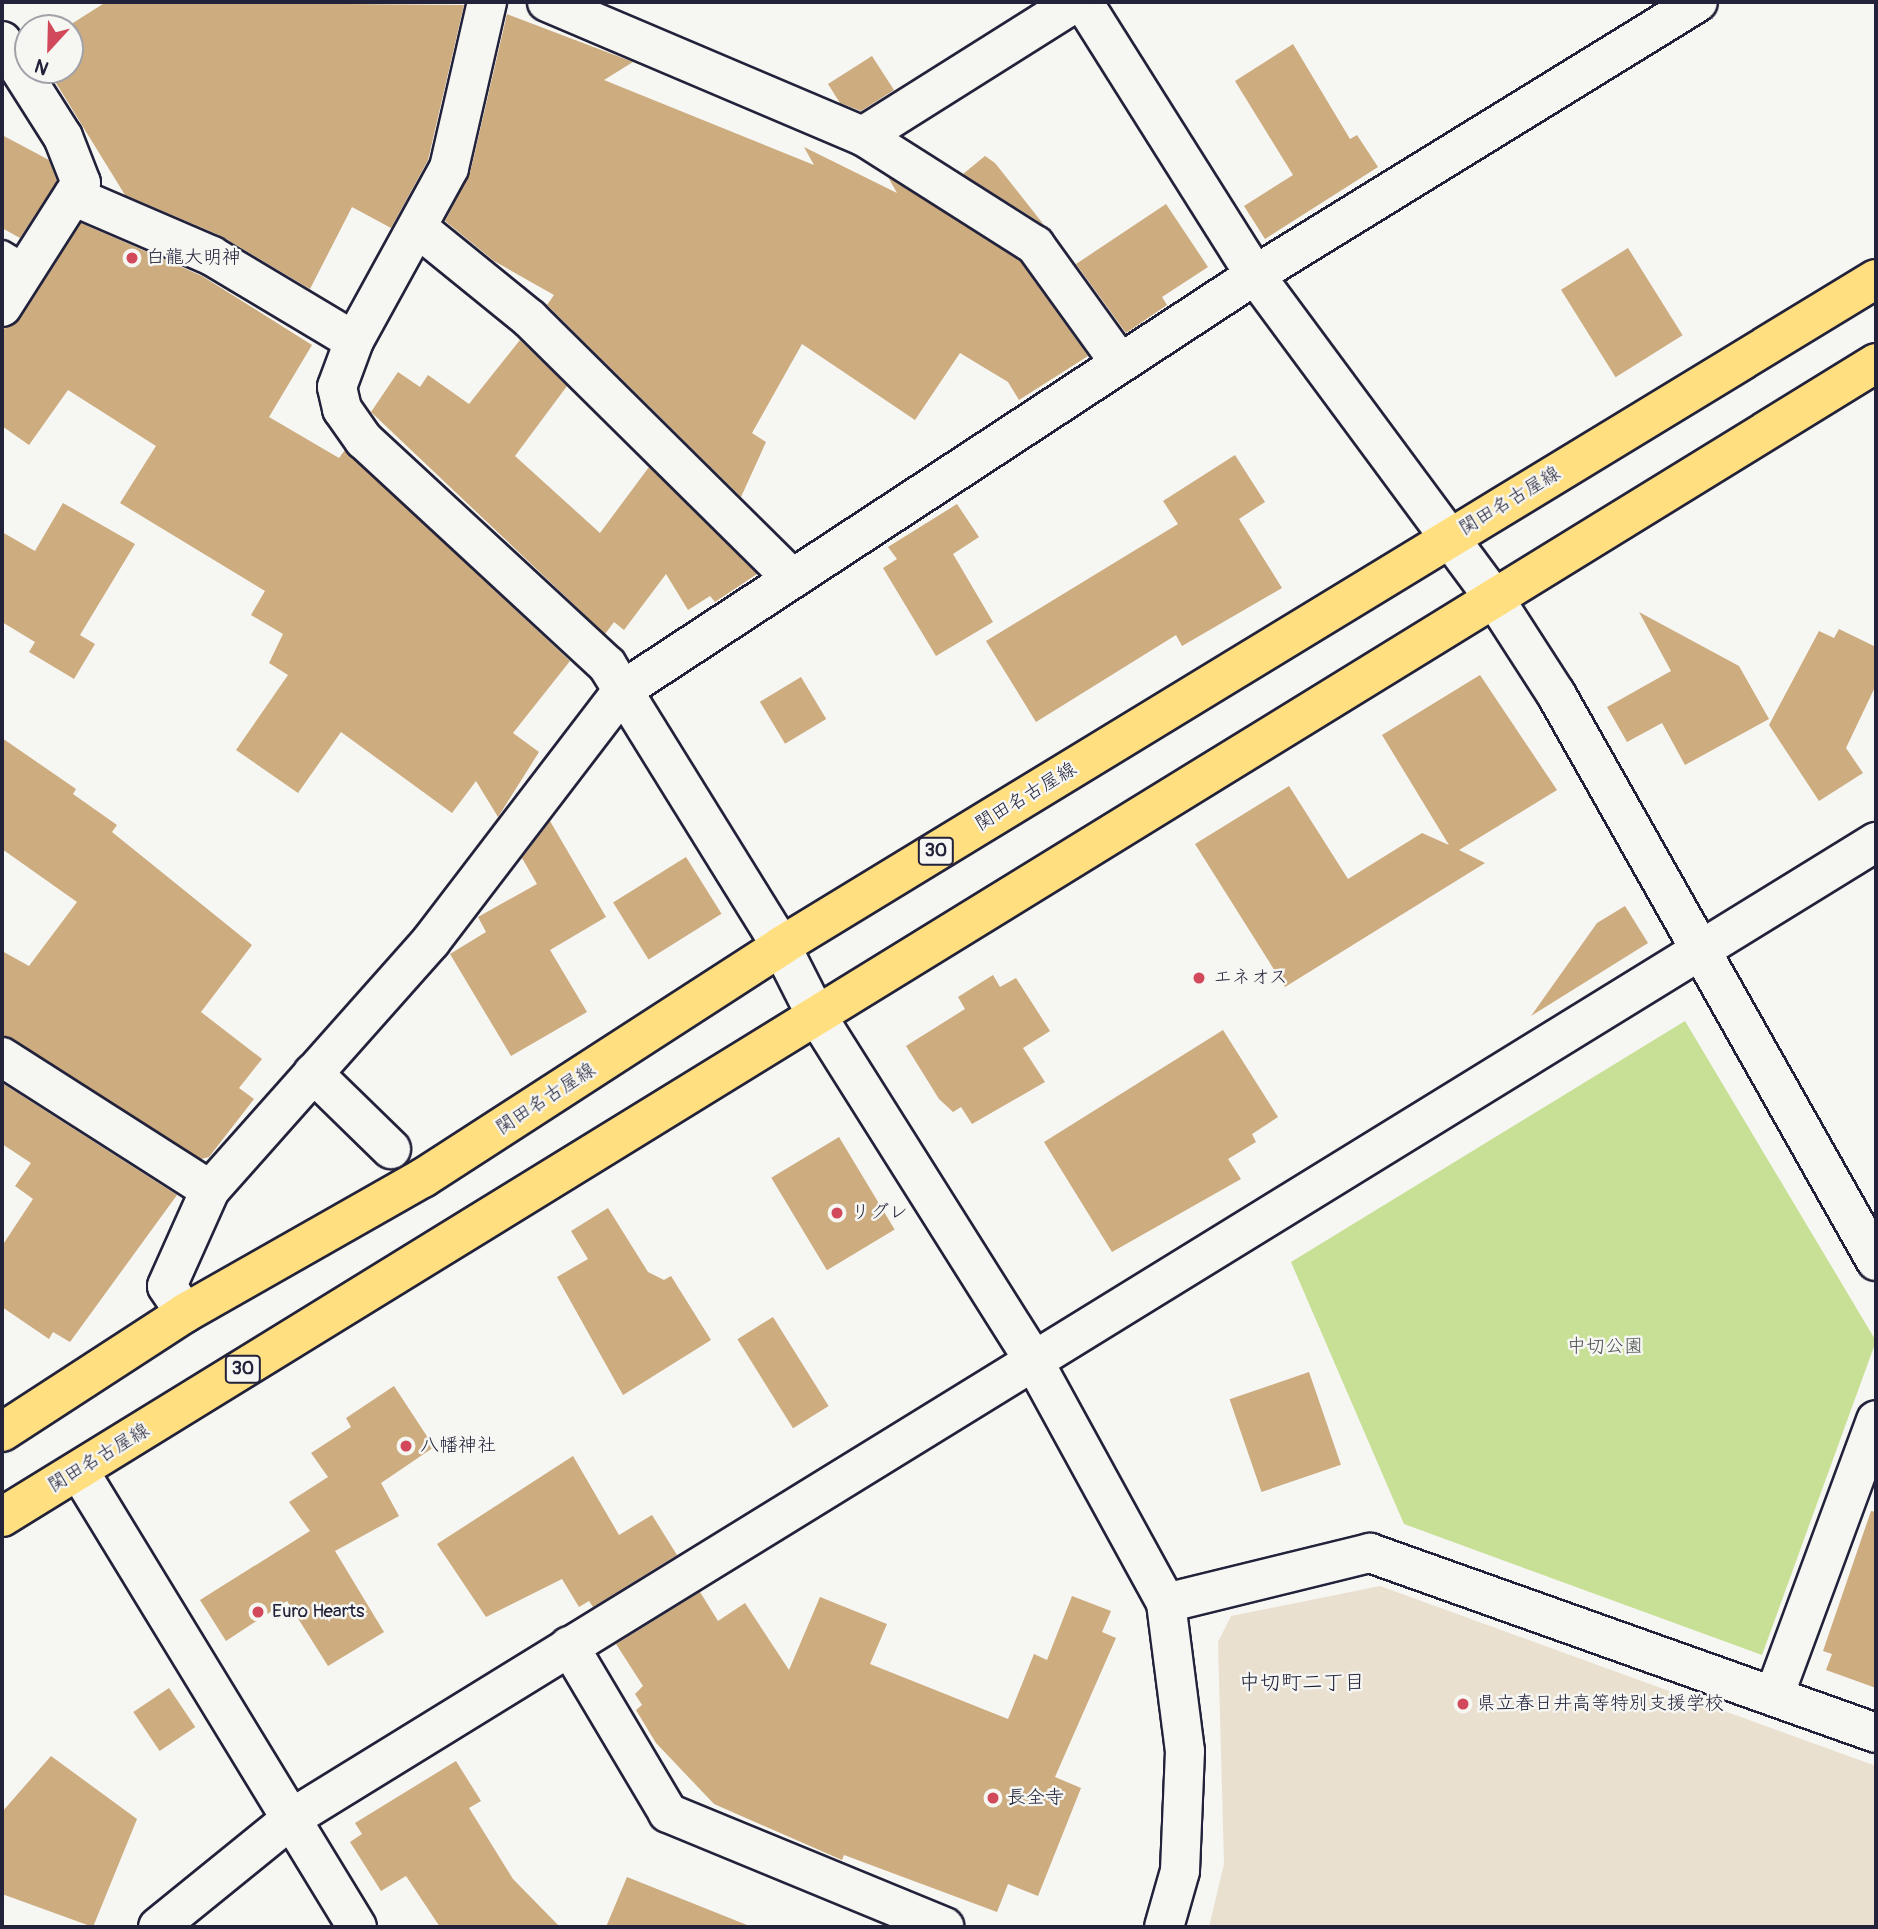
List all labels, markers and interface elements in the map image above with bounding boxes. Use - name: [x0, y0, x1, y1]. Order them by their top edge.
- north arrow: [14, 14, 84, 84]
- text: N: [31, 53, 52, 80]
- place label: 白龍大明神: [146, 247, 241, 269]
- marker: 白龍大明神: [124, 250, 140, 266]
- street label: 関田名古屋線: [1455, 462, 1565, 540]
- street label: 関田名古屋線: [971, 758, 1081, 836]
- road number: 30: [917, 836, 955, 866]
- place label: エネオス: [1213, 967, 1289, 989]
- marker: エネオス: [1191, 970, 1207, 986]
- street label: 関田名古屋線: [492, 1058, 600, 1140]
- place label: リグレ: [851, 1202, 908, 1224]
- marker: リグレ: [829, 1205, 845, 1221]
- park label: 中切公園: [1567, 1336, 1643, 1358]
- road number: 30: [224, 1354, 262, 1384]
- street label: 関田名古屋線: [44, 1419, 154, 1497]
- place label: 八幡神社: [420, 1435, 496, 1457]
- marker: 八幡神社: [398, 1438, 414, 1454]
- place label: Euro Hearts: [272, 1601, 365, 1623]
- marker: Euro Hearts: [250, 1604, 266, 1620]
- district label: 中切町二丁目: [1239, 1670, 1365, 1696]
- place label: 県立春日井高等特別支援学校: [1477, 1693, 1724, 1715]
- marker: 県立春日井高等特別支援学校: [1455, 1696, 1471, 1712]
- place label: 長全寺: [1007, 1787, 1064, 1809]
- marker: 長全寺: [985, 1790, 1001, 1806]

